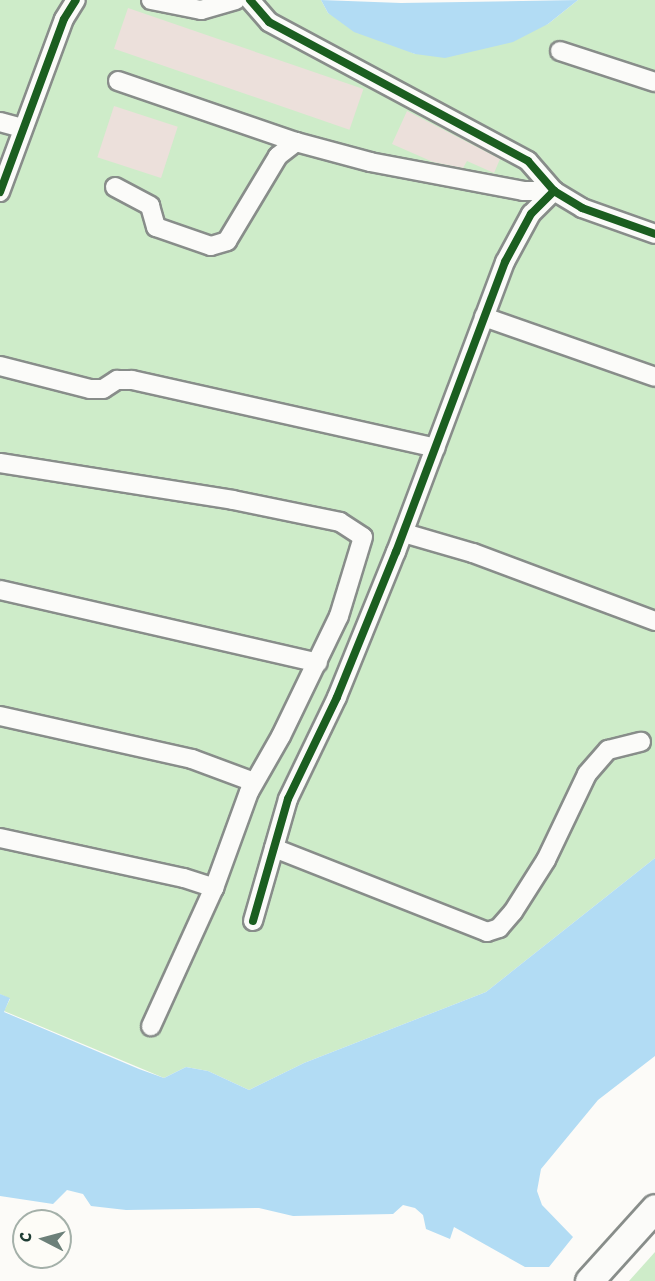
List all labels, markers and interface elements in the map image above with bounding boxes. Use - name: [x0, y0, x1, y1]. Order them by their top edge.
- north arrow: [12, 1209, 72, 1269]
- text: С: [15, 1231, 37, 1243]

